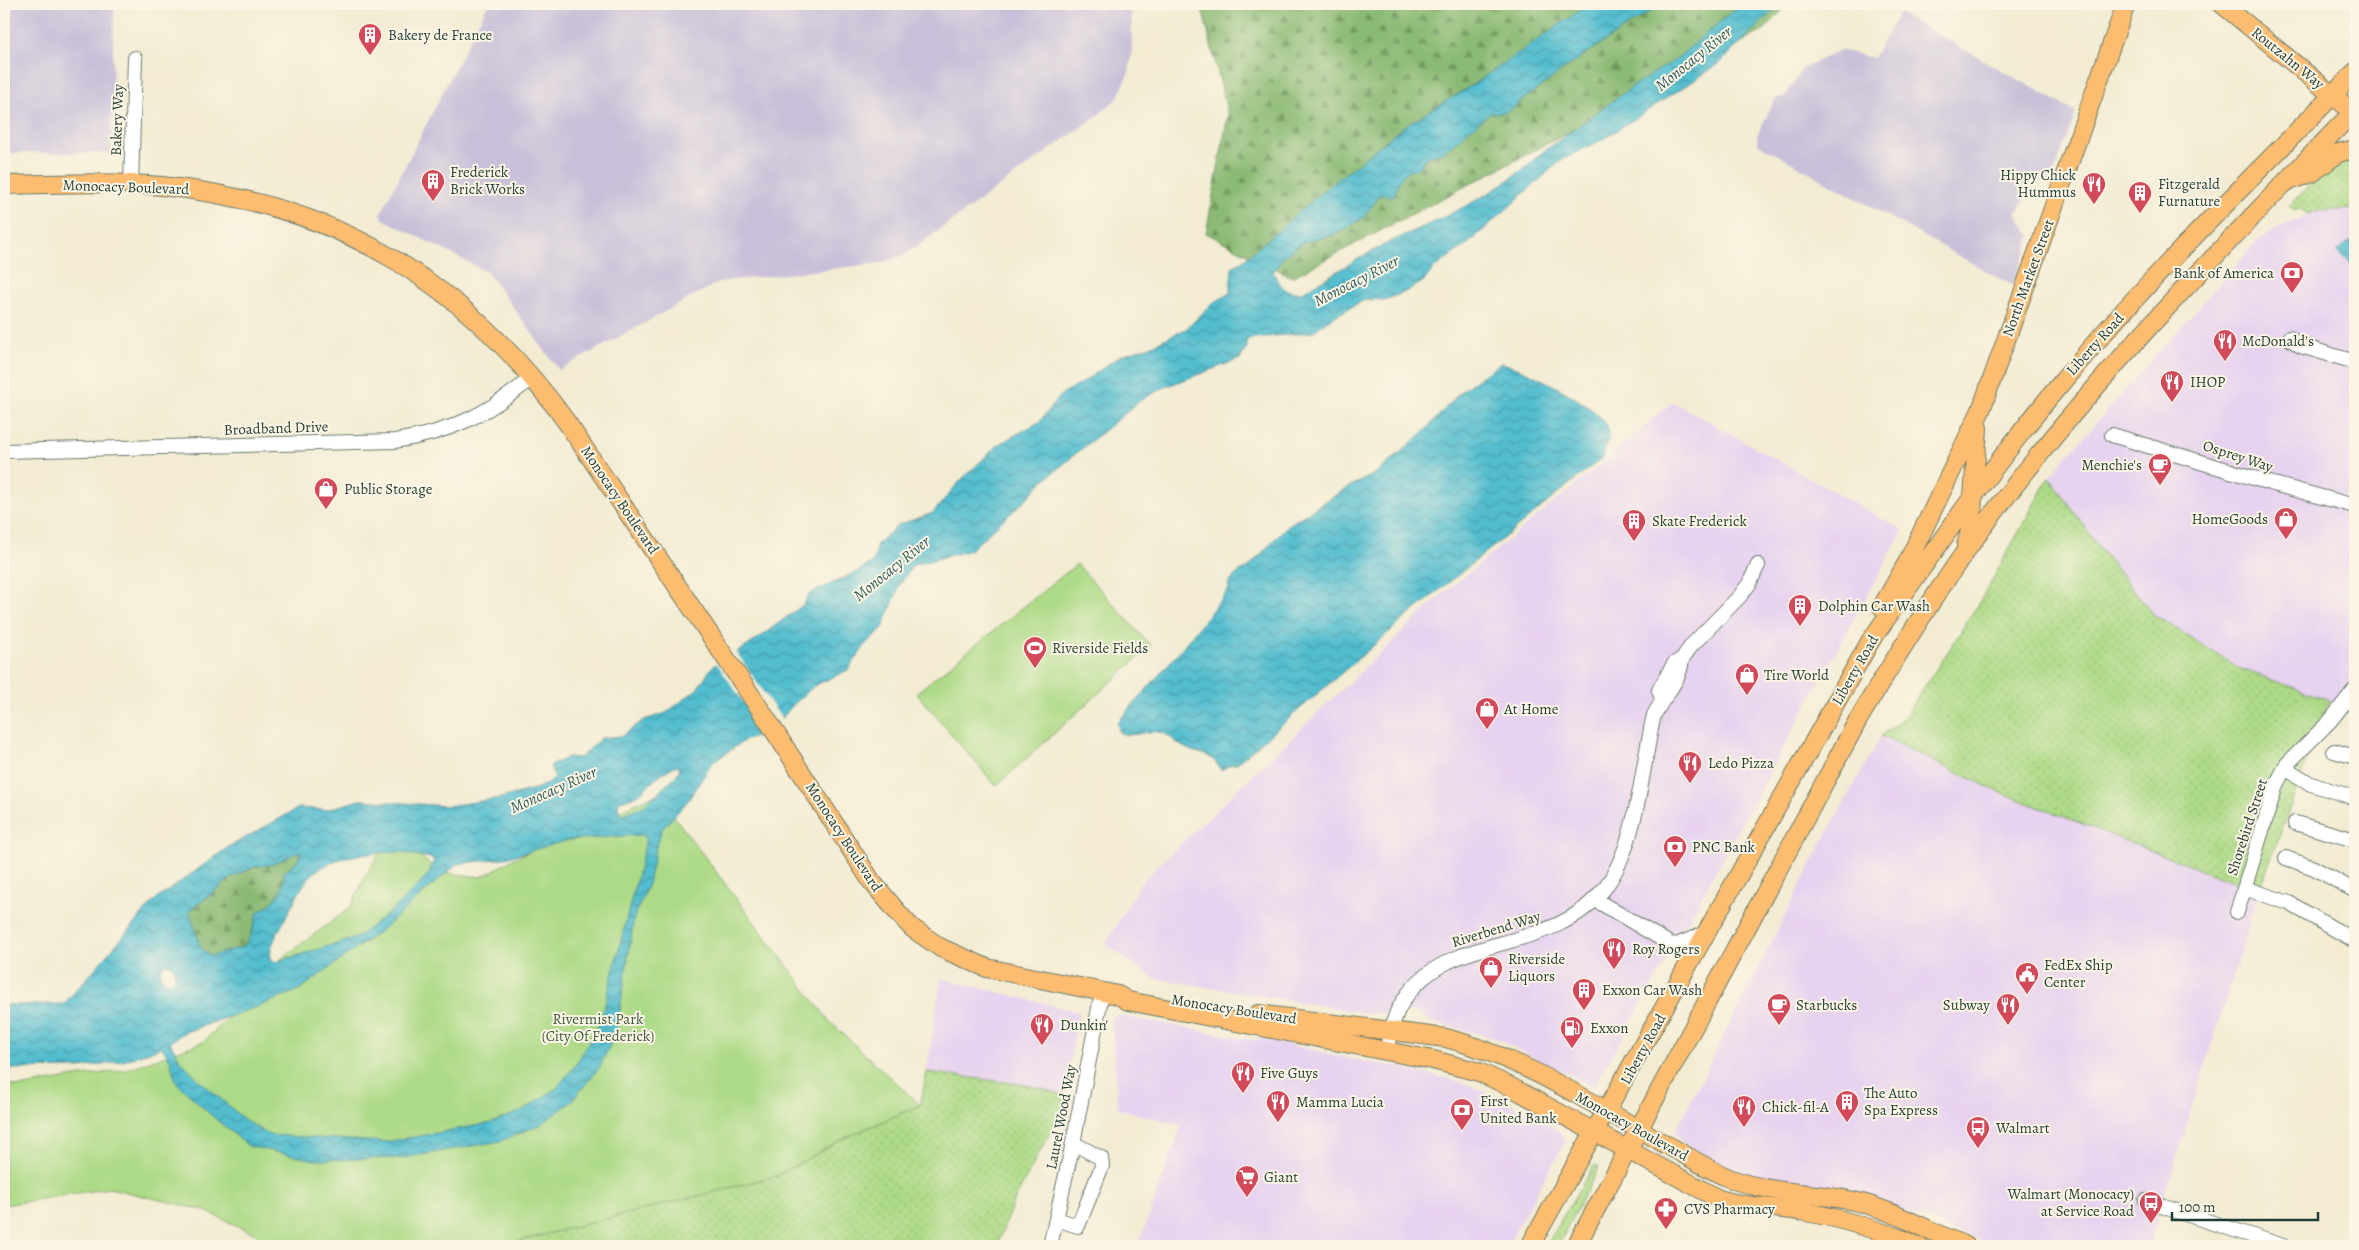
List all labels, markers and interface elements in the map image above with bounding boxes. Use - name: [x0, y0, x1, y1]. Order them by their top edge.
- water label: Monocacy River: [1651, 21, 1737, 96]
- building icon: Bakery de France: [357, 22, 383, 56]
- street label: Routzahn Way: [2247, 22, 2329, 94]
- place label: Bakery de France: [388, 25, 493, 45]
- street label: Bakery Way: [106, 84, 128, 156]
- place label: Frederick Brick Works: [450, 162, 525, 199]
- place label: Hippy Chick Hummus: [2000, 165, 2077, 202]
- building icon: Frederick Brick Works: [420, 168, 446, 202]
- restaurant icon: Hippy Chick Hummus: [2081, 171, 2107, 205]
- place label: Fitzgerald Furnature: [2158, 174, 2221, 211]
- street label: Monocacy Boulevard: [62, 175, 191, 199]
- building icon: Fitzgerald Furnature: [2127, 180, 2153, 214]
- street label: North Market Street: [1997, 216, 2059, 339]
- water label: Monocacy River: [1310, 250, 1403, 312]
- bank icon: Bank of America: [2279, 260, 2305, 294]
- place label: Bank of America: [2173, 263, 2274, 283]
- street label: Liberty Road: [2062, 308, 2129, 380]
- restaurant icon: McDonald's: [2212, 328, 2238, 362]
- place label: McDonald's: [2242, 331, 2314, 351]
- restaurant icon: IHOP: [2159, 369, 2185, 403]
- place label: IHOP: [2190, 372, 2225, 392]
- street label: Broadband Drive: [223, 416, 329, 440]
- street label: Osprey Way: [2200, 435, 2276, 477]
- street label: Monocacy Boulevard: [576, 442, 664, 559]
- cafe icon: Menchie's: [2147, 452, 2173, 486]
- place label: Menchie's: [2081, 455, 2142, 475]
- shop icon: Public Storage: [313, 476, 339, 510]
- place label: Public Storage: [344, 479, 433, 499]
- shop icon: HomeGoods: [2273, 506, 2299, 540]
- building icon: Skate Frederick: [1621, 508, 1647, 542]
- place label: HomeGoods: [2192, 509, 2268, 529]
- place label: Skate Frederick: [1652, 511, 1747, 531]
- water label: Monocacy River: [849, 531, 935, 606]
- building icon: Dolphin Car Wash: [1787, 593, 1813, 627]
- place label: Dolphin Car Wash: [1818, 596, 1930, 616]
- street label: Liberty Road: [1827, 631, 1884, 709]
- sports icon: Riverside Fields: [1022, 635, 1048, 669]
- place label: Riverside Fields: [1052, 638, 1148, 658]
- shop icon: Tire World: [1734, 662, 1760, 696]
- place label: Tire World: [1764, 665, 1830, 685]
- shop icon: At Home: [1474, 696, 1500, 730]
- place label: At Home: [1503, 699, 1559, 719]
- restaurant icon: Ledo Pizza: [1677, 750, 1703, 784]
- place label: Ledo Pizza: [1708, 753, 1774, 773]
- water label: Monocacy River: [507, 761, 601, 819]
- street label: Shorebird Street: [2222, 776, 2272, 878]
- street label: Monocacy Boulevard: [801, 778, 887, 896]
- bank icon: PNC Bank: [1662, 834, 1688, 868]
- place label: PNC Bank: [1692, 837, 1756, 857]
- street label: Riverbend Way: [1449, 906, 1543, 952]
- restaurant icon: Roy Rogers: [1601, 936, 1627, 970]
- place label: Roy Rogers: [1632, 939, 1700, 959]
- place label: Riverside Liquors: [1508, 949, 1565, 986]
- shop icon: Riverside Liquors: [1478, 955, 1504, 989]
- place label: FedEx Ship Center: [2044, 955, 2113, 992]
- public building icon: FedEx Ship Center: [2014, 961, 2040, 995]
- building icon: Exxon Car Wash: [1571, 977, 1597, 1011]
- place label: Exxon Car Wash: [1602, 980, 1702, 1000]
- street label: Monocacy Boulevard: [1170, 989, 1299, 1029]
- cafe icon: Starbucks: [1766, 992, 1792, 1026]
- restaurant icon: Subway: [1995, 992, 2021, 1026]
- place label: Starbucks: [1796, 995, 1857, 1015]
- place label: Subway: [1943, 995, 1990, 1015]
- park label: Rivermist Park (City Of Frederick): [542, 1009, 654, 1046]
- street label: Liberty Road: [1615, 1009, 1671, 1088]
- restaurant icon: Dunkin': [1029, 1012, 1055, 1046]
- place label: Dunkin': [1060, 1015, 1108, 1035]
- fuel station icon: Exxon: [1559, 1015, 1585, 1049]
- place label: Exxon: [1590, 1018, 1629, 1038]
- restaurant icon: Five Guys: [1230, 1060, 1256, 1094]
- street label: Laurel Wood Way: [1041, 1062, 1081, 1171]
- place label: Five Guys: [1260, 1063, 1318, 1083]
- place label: The Auto Spa Express: [1864, 1083, 1938, 1120]
- street label: Monocacy Boulevard: [1572, 1087, 1693, 1166]
- restaurant icon: Mamma Lucia: [1265, 1089, 1291, 1123]
- building icon: The Auto Spa Express: [1834, 1089, 1860, 1123]
- place label: First United Bank: [1480, 1091, 1557, 1128]
- place label: Mamma Lucia: [1296, 1092, 1384, 1112]
- restaurant icon: Chick-fil-A: [1731, 1094, 1757, 1128]
- bank icon: First United Bank: [1449, 1097, 1475, 1131]
- place label: Chick-fil-A: [1762, 1097, 1829, 1117]
- bus stop icon: Walmart: [1965, 1115, 1991, 1149]
- place label: Walmart: [1995, 1118, 2050, 1138]
- supermarket icon: Giant: [1234, 1164, 1260, 1198]
- place label: Giant: [1264, 1167, 1298, 1187]
- place label: Walmart (Monocacy) at Service Road: [2006, 1184, 2135, 1221]
- bus stop icon: Walmart (Monocacy) at Service Road: [2138, 1190, 2164, 1224]
- scale bar: [2172, 1190, 2318, 1222]
- pharmacy icon: CVS Pharmacy: [1653, 1196, 1679, 1230]
- text: 100 m: [2179, 1197, 2216, 1217]
- place label: CVS Pharmacy: [1684, 1199, 1775, 1219]

